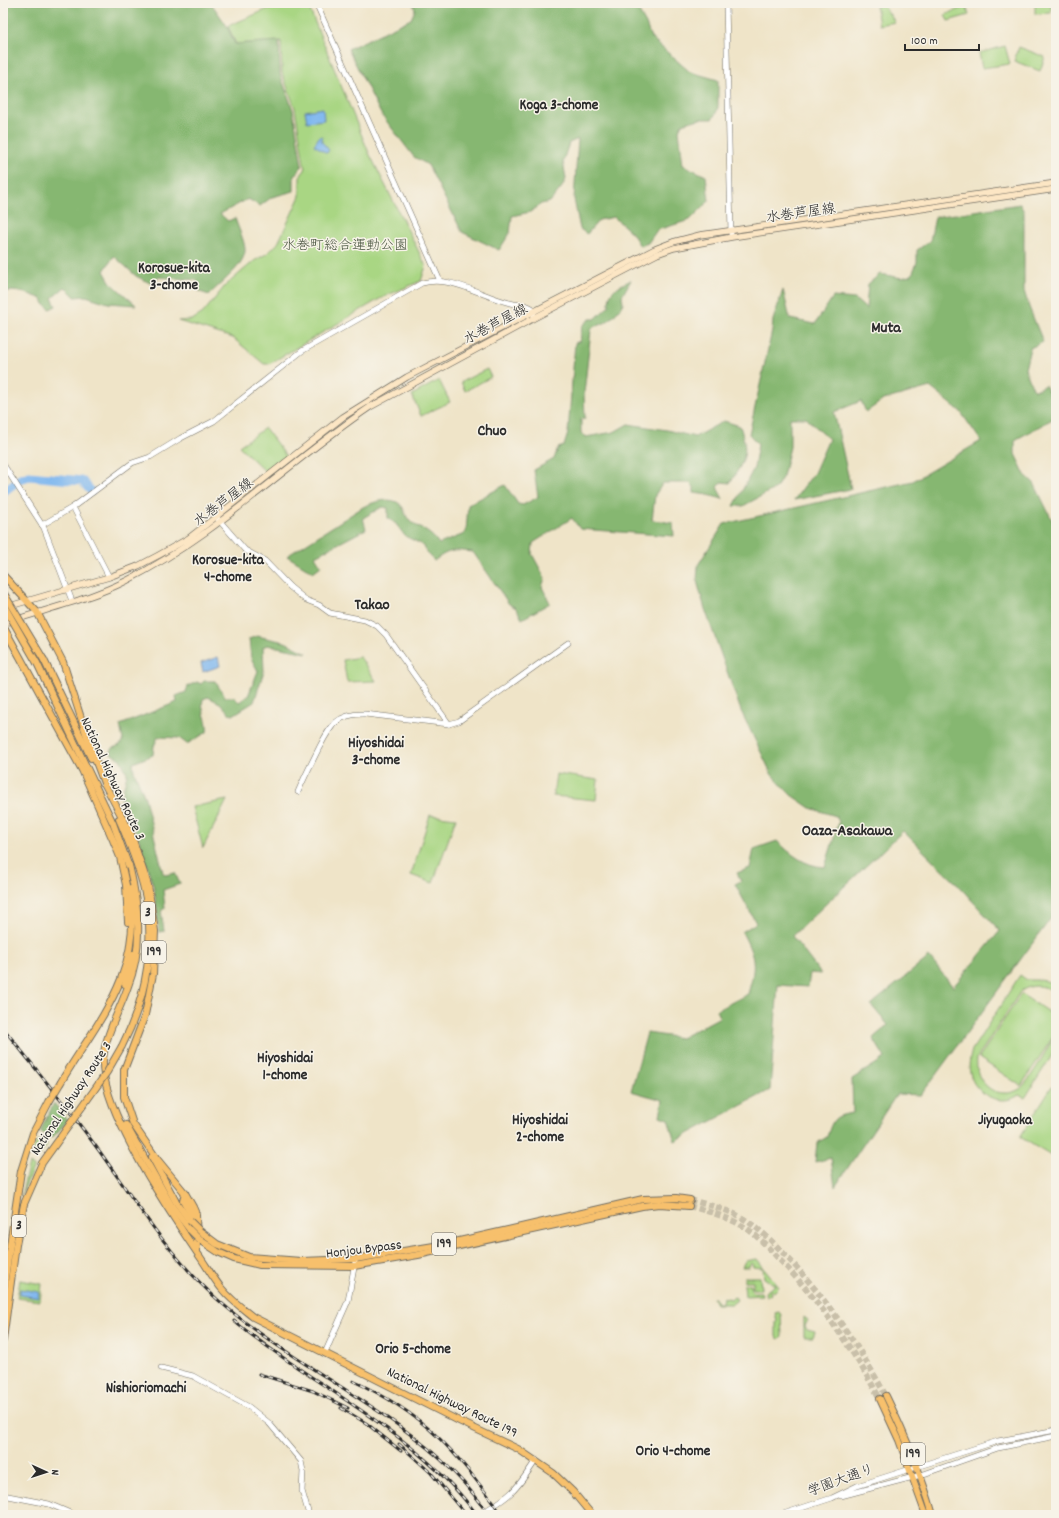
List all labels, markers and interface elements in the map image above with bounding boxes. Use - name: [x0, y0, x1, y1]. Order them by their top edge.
- scale bar: [905, 26, 979, 52]
- text: 100 m: [911, 33, 938, 50]
- district label: Koga 3-chome: [520, 95, 599, 117]
- street label: 水巻芦屋線: [765, 199, 837, 229]
- park label: 水巻町総合運動公園: [282, 236, 408, 256]
- district label: Korosue-kita 3-chome: [138, 258, 211, 297]
- street label: 水巻芦屋線: [460, 300, 532, 350]
- district label: Muta: [871, 317, 902, 340]
- district label: Chuo: [477, 420, 507, 443]
- street label: 水巻芦屋線: [190, 474, 258, 532]
- district label: Korosue-kita 4-chome: [192, 550, 265, 589]
- district label: Takao: [354, 594, 390, 617]
- street label: National Highway Route 3: [75, 714, 149, 844]
- district label: Hiyoshidai 3-chome: [348, 733, 404, 772]
- district label: Oaza-Asakawa: [802, 820, 894, 843]
- road number: 3: [141, 902, 155, 924]
- road number: 199: [142, 941, 166, 963]
- street label: National Highway Route 3: [26, 1038, 118, 1160]
- district label: Hiyoshidai 1-chome: [257, 1048, 313, 1087]
- district label: Hiyoshidai 2-chome: [512, 1110, 568, 1149]
- district label: Jiyugaoka: [978, 1110, 1033, 1132]
- road number: 3: [12, 1215, 26, 1237]
- road number: 199: [432, 1233, 456, 1255]
- street label: Honjou Bypass: [325, 1235, 403, 1265]
- district label: Orio 5-chome: [375, 1339, 451, 1361]
- street label: National Highway Route 199: [383, 1363, 521, 1443]
- district label: Nishioriomachi: [106, 1378, 187, 1400]
- district label: Orio 4-chome: [636, 1441, 711, 1463]
- road number: 199: [901, 1443, 925, 1465]
- north arrow: [26, 1452, 66, 1492]
- street label: 学園大通り: [805, 1460, 877, 1502]
- text: N: [46, 1469, 62, 1476]

